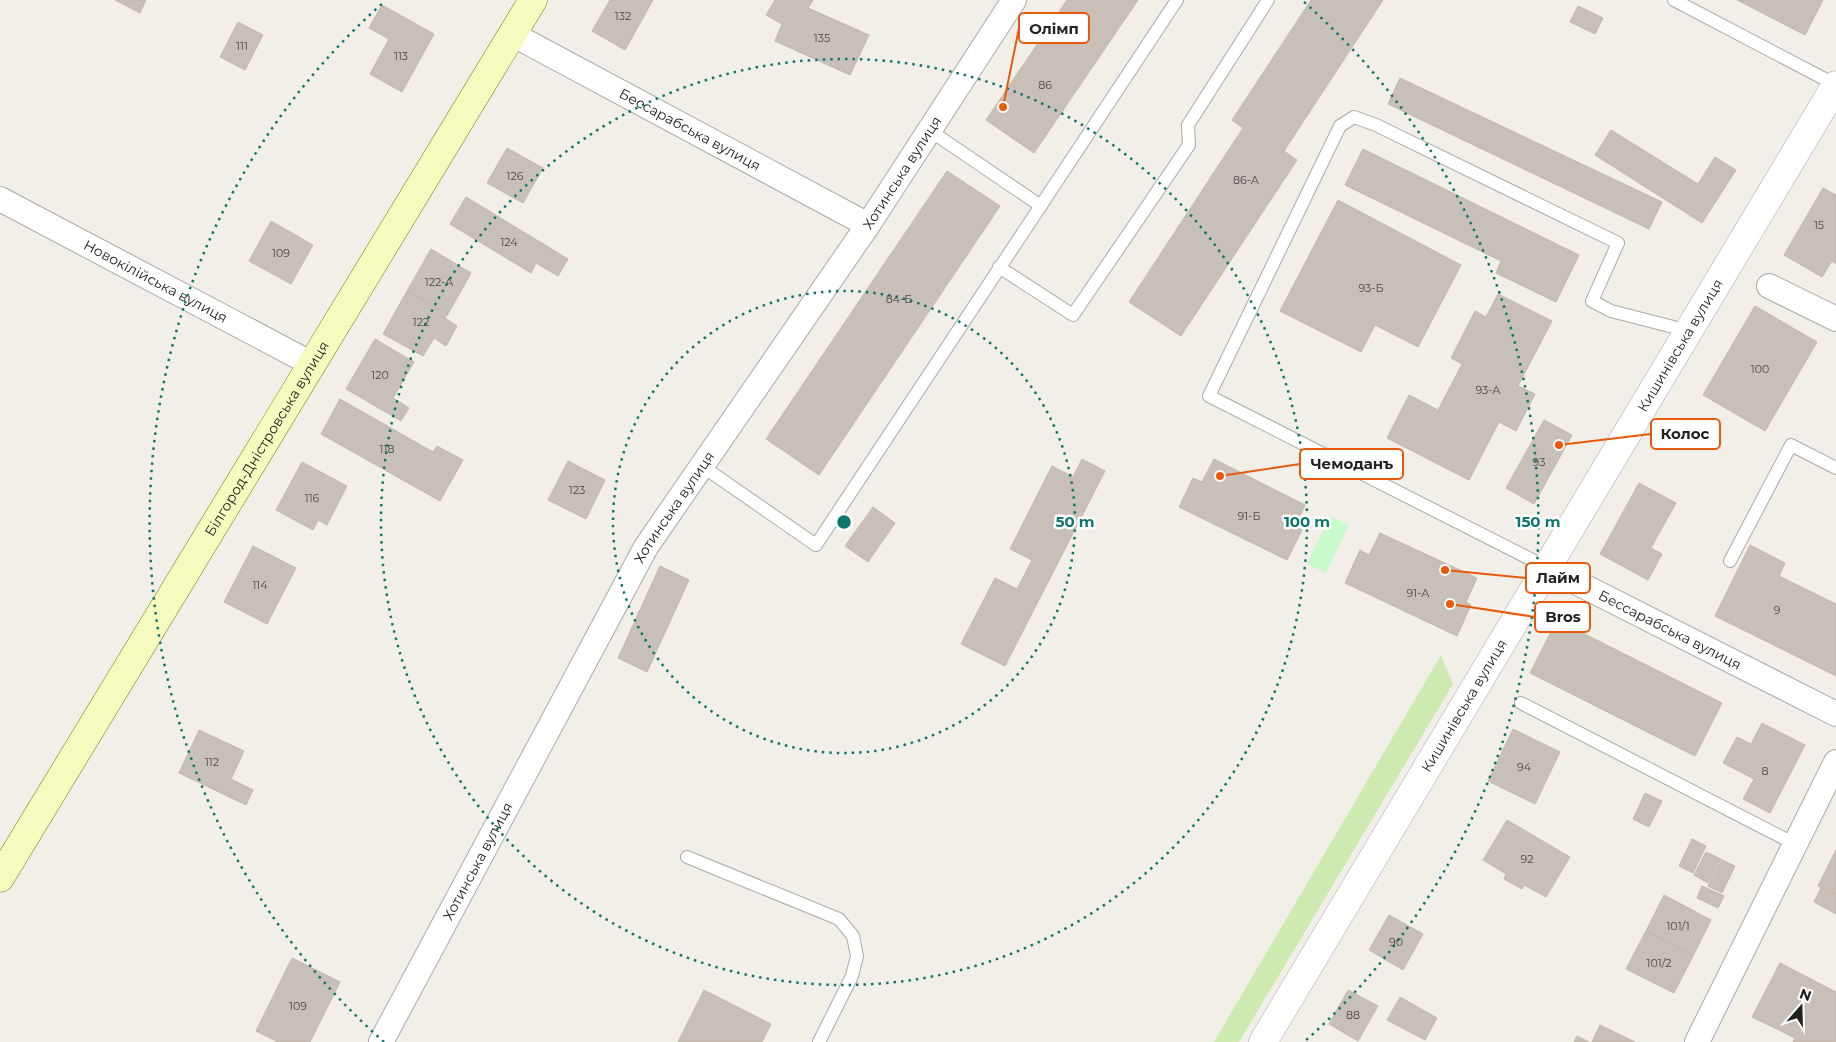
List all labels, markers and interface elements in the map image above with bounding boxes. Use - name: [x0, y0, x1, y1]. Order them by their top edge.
- house number: 132: [615, 9, 631, 23]
- callout: Олімп: [1019, 13, 1089, 43]
- text: Олімп: [1029, 19, 1079, 38]
- house number: 135: [814, 31, 830, 45]
- house number: 111: [236, 39, 248, 53]
- house number: 113: [394, 49, 408, 63]
- house number: 86: [1038, 78, 1052, 92]
- street label: Бессарабська вулиця: [616, 84, 764, 175]
- street label: Хотинська вулиця: [859, 113, 945, 233]
- house number: 126: [507, 169, 524, 183]
- house number: 86-А: [1233, 173, 1260, 187]
- house number: 15: [1814, 218, 1824, 232]
- house number: 124: [500, 235, 518, 249]
- street label: Новокілійська вулиця: [81, 236, 231, 327]
- house number: 109: [272, 246, 290, 260]
- house number: 122-А: [425, 275, 454, 289]
- street label: Кишинівська вулиця: [1633, 275, 1727, 415]
- house number: 93-Б: [1359, 281, 1384, 295]
- house number: 84-Б: [886, 292, 912, 306]
- house number: 122: [413, 315, 429, 329]
- street label: Білгород-Дністровська вулиця: [201, 338, 333, 539]
- house number: 100: [1751, 362, 1769, 376]
- house number: 120: [371, 368, 389, 382]
- house number: 93-А: [1475, 383, 1501, 397]
- callout: Колос: [1651, 419, 1720, 449]
- text: Колос: [1661, 424, 1710, 443]
- house number: 118: [380, 442, 394, 456]
- street label: Хотинська вулиця: [630, 448, 718, 566]
- callout: Чемоданъ: [1300, 449, 1403, 479]
- text: Чемоданъ: [1311, 454, 1393, 473]
- house number: 93: [1533, 455, 1545, 469]
- house number: 123: [569, 483, 585, 497]
- house number: 116: [305, 491, 320, 505]
- house number: 91-Б: [1238, 509, 1260, 523]
- text: 50 m: [1055, 512, 1095, 531]
- text: 100 m: [1284, 512, 1330, 531]
- text: 150 m: [1516, 512, 1560, 531]
- centre of rings: [835, 513, 853, 531]
- callout: Лайм: [1526, 563, 1590, 593]
- text: Лайм: [1536, 568, 1580, 587]
- house number: 114: [252, 578, 268, 592]
- house number: 91-А: [1407, 586, 1430, 600]
- street label: Бессарабська вулиця: [1596, 586, 1744, 674]
- callout: Bros: [1535, 602, 1590, 632]
- house number: 9: [1774, 603, 1781, 617]
- text: Bros: [1545, 607, 1581, 626]
- street label: Кишинівська вулиця: [1417, 636, 1511, 775]
- house number: 112: [205, 755, 219, 769]
- house number: 94: [1517, 760, 1532, 774]
- house number: 8: [1761, 764, 1769, 778]
- street label: Хотинська вулиця: [439, 799, 517, 923]
- house number: 92: [1521, 852, 1533, 866]
- house number: 101/1: [1666, 919, 1690, 933]
- house number: 90: [1389, 935, 1403, 949]
- house number: 101/2: [1646, 956, 1672, 970]
- north arrow: [1776, 982, 1826, 1032]
- text: N: [1797, 984, 1814, 1005]
- house number: 109: [289, 999, 307, 1013]
- house number: 88: [1346, 1008, 1360, 1022]

